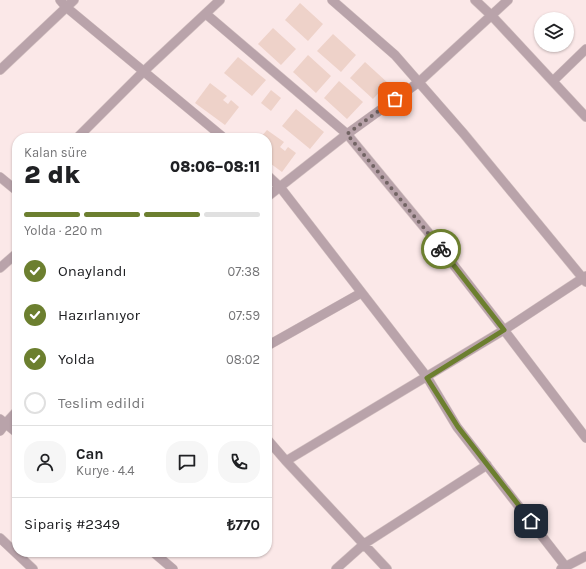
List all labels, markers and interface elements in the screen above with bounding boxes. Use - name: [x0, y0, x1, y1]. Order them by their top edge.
- map controls: [534, 12, 574, 52]
- button: layers: [534, 12, 574, 52]
- pin: [378, 82, 412, 116]
- icon: bag: [384, 88, 406, 110]
- text: Kalan süre: [24, 145, 87, 160]
- text: 08:06–08:11: [170, 158, 260, 176]
- text: 2 dk: [24, 159, 80, 190]
- text: Yolda · 220 m: [24, 223, 102, 238]
- courier: [421, 229, 461, 269]
- icon: bike: [430, 238, 452, 260]
- icon: check: [24, 260, 46, 282]
- text: Onaylandı: [58, 262, 127, 280]
- text: 07:38: [228, 264, 260, 279]
- icon: check: [24, 304, 46, 326]
- text: Hazırlanıyor: [58, 306, 140, 324]
- text: 07:59: [228, 308, 260, 323]
- icon: check: [24, 348, 46, 370]
- text: Yolda: [58, 350, 95, 368]
- text: 08:02: [226, 352, 260, 367]
- text: Teslim edildi: [58, 394, 145, 412]
- button: person: [24, 441, 66, 483]
- button: chat: [166, 441, 208, 483]
- button: phone: [218, 441, 260, 483]
- text: Can: [76, 445, 104, 463]
- text: Kurye · 4.4: [76, 463, 135, 478]
- pin: [514, 504, 548, 538]
- icon: home: [520, 510, 542, 532]
- text: Sipariş #2349: [24, 515, 120, 533]
- text: ₺770: [227, 516, 260, 534]

